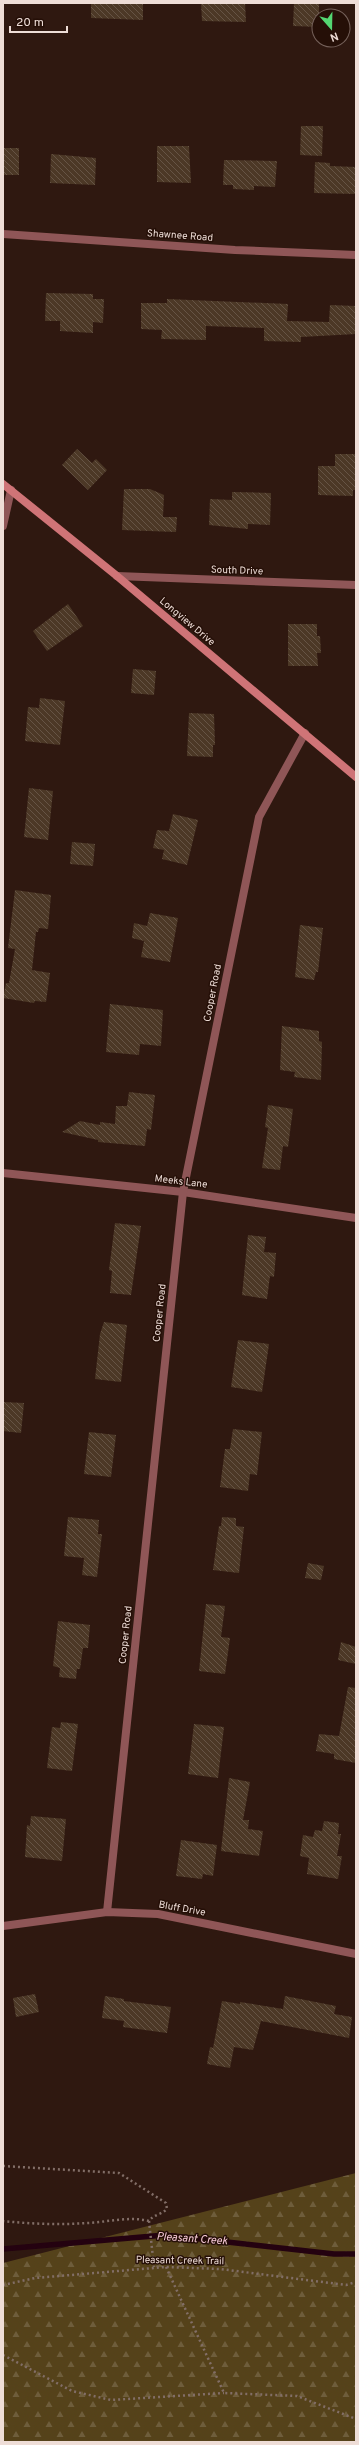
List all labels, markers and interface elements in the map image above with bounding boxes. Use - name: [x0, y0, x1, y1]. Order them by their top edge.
- scale bar: [10, 8, 67, 34]
- north arrow: [311, 8, 351, 48]
- text: 20 m: [16, 15, 44, 31]
- text: N: [328, 29, 340, 44]
- street label: Shawnee Road: [147, 227, 213, 245]
- street label: South Drive: [211, 564, 263, 578]
- street label: Longview Drive: [156, 595, 218, 649]
- street label: Cooper Road: [201, 963, 225, 1023]
- street label: Meeks Lane: [154, 1172, 208, 1192]
- street label: Cooper Road: [150, 1283, 170, 1343]
- street label: Cooper Road: [116, 1605, 136, 1665]
- street label: Bluff Drive: [157, 1898, 207, 1920]
- water label: Pleasant Creek: [156, 2230, 228, 2248]
- street label: Pleasant Creek Trail: [136, 2254, 224, 2268]

